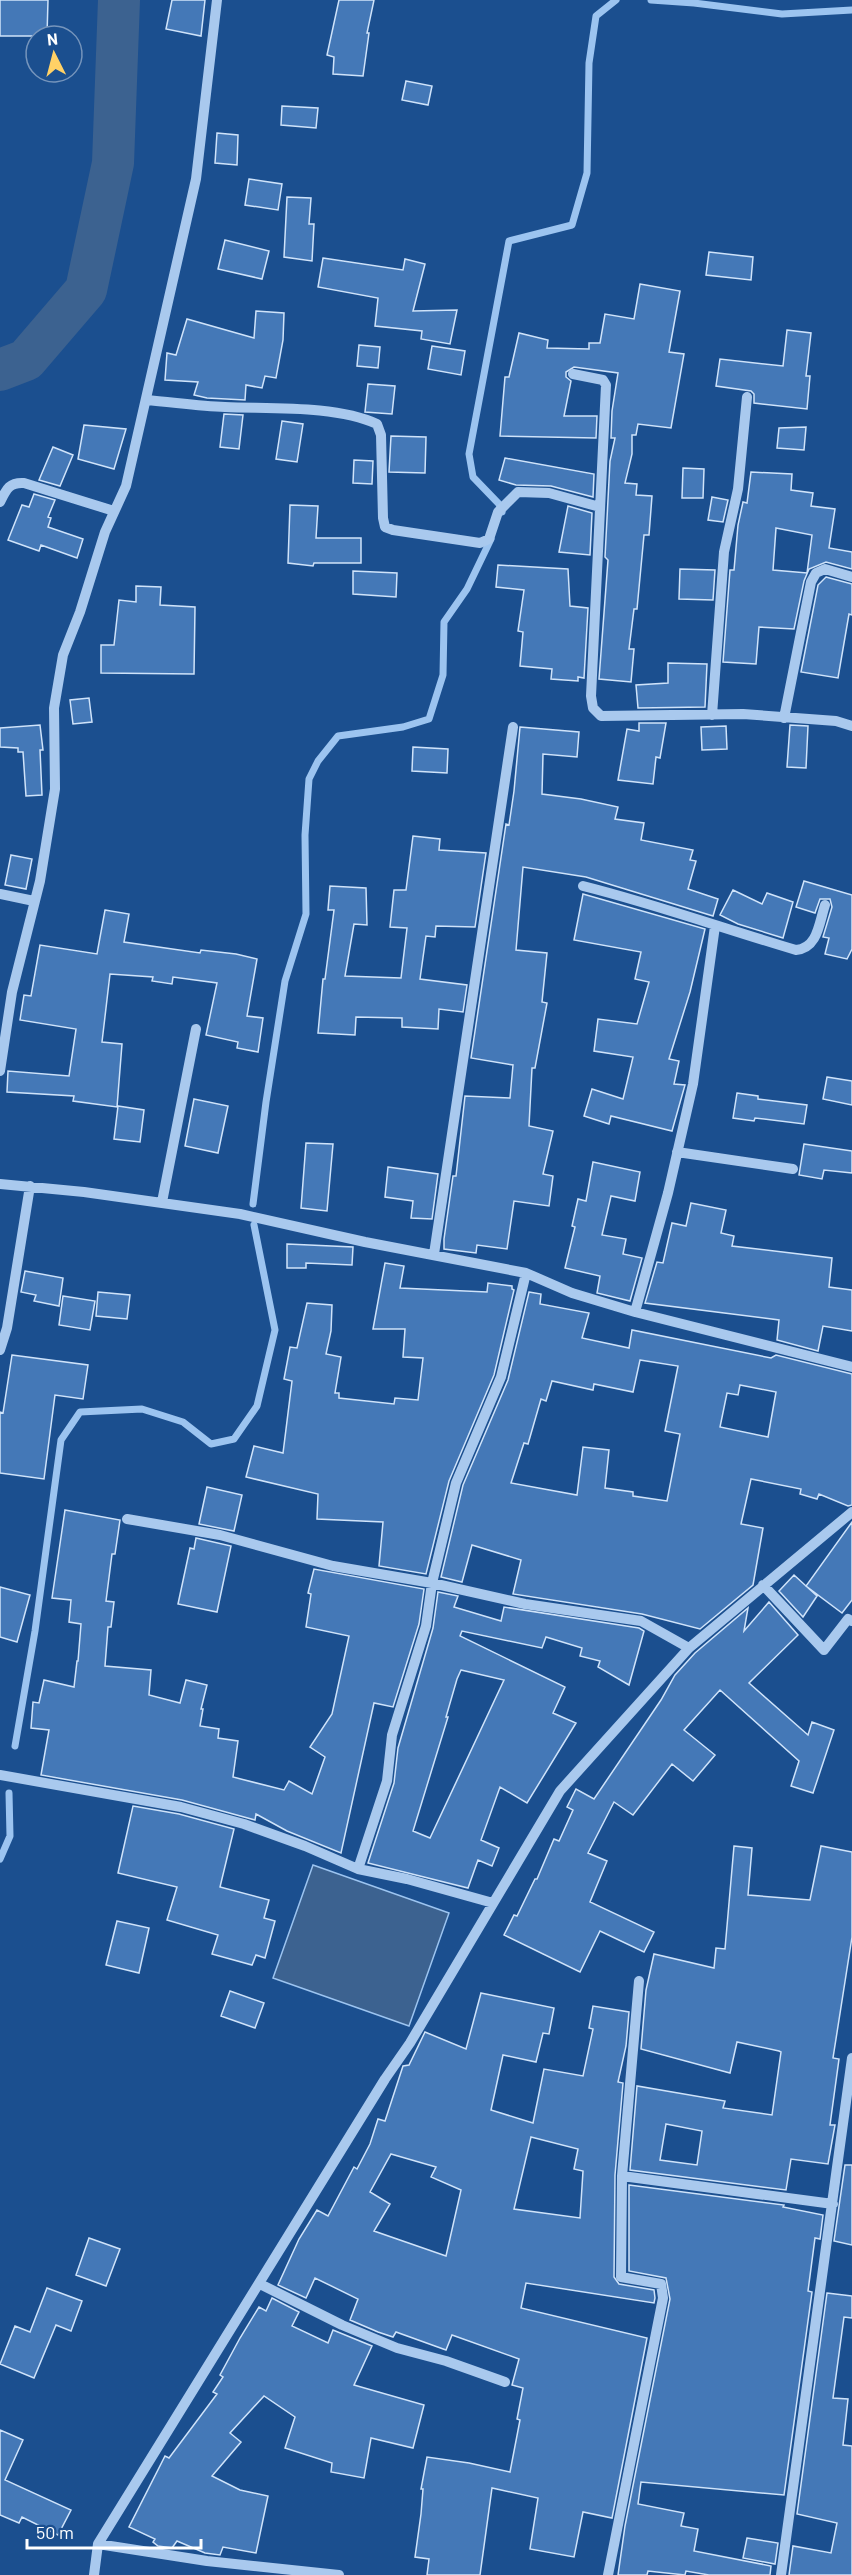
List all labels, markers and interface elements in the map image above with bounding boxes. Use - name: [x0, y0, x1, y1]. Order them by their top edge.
- north arrow: [24, 24, 84, 84]
- text: N: [46, 29, 59, 49]
- scale bar: [27, 2512, 201, 2550]
- text: 50 m: [36, 2521, 74, 2543]

